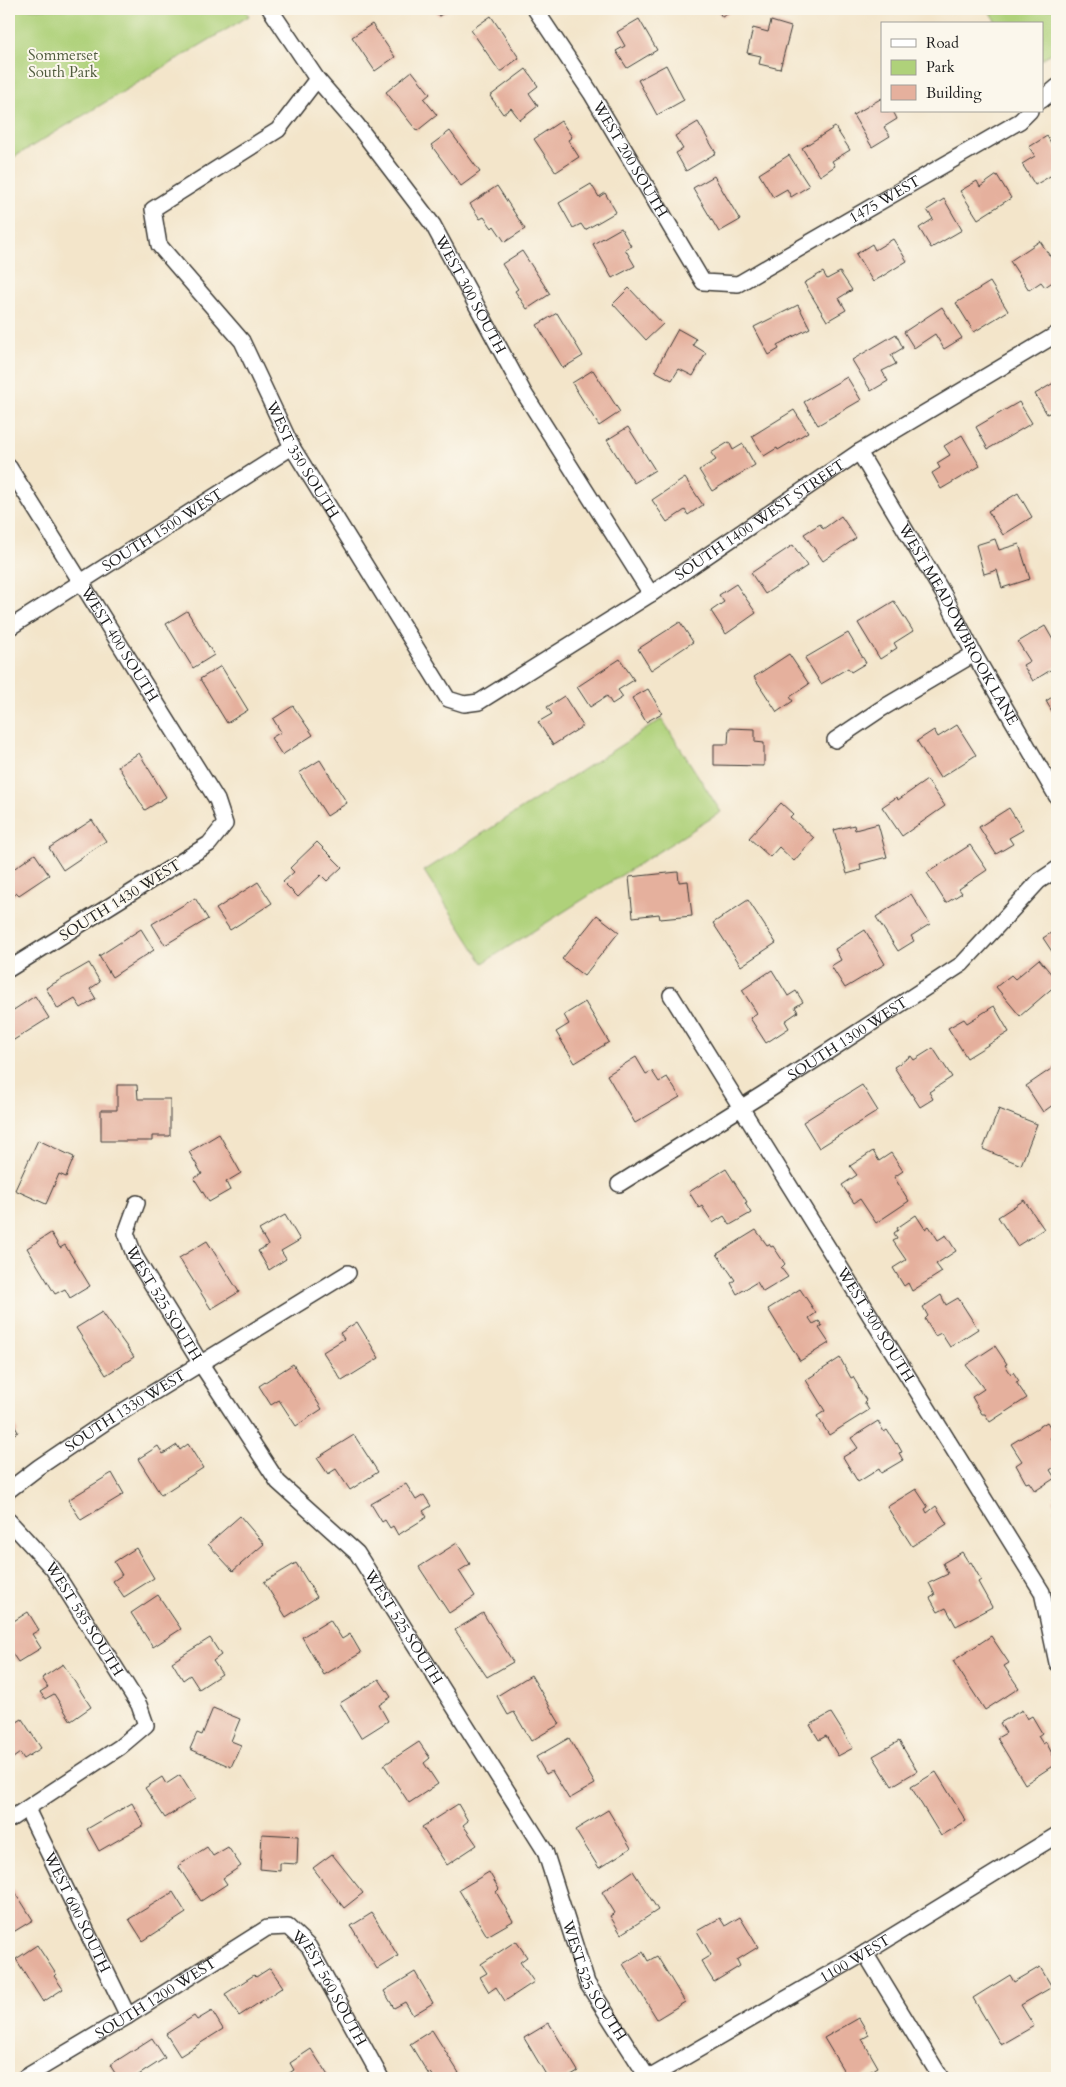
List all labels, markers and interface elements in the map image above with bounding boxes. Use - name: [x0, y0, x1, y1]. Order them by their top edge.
- legend: [881, 22, 1044, 112]
- text: Road: [926, 33, 959, 53]
- park label: Sommerset South Park: [28, 45, 98, 82]
- text: Park: [926, 57, 955, 77]
- text: Building: [926, 83, 982, 103]
- street label: WEST 200 SOUTH: [588, 97, 673, 221]
- street label: 1475 WEST: [845, 171, 924, 228]
- street label: WEST 300 SOUTH: [430, 231, 511, 358]
- street label: WEST 350 SOUTH: [261, 397, 344, 523]
- street label: SOUTH 1400 WEST STREET: [671, 454, 849, 585]
- street label: SOUTH 1500 WEST: [98, 484, 226, 576]
- street label: WEST MEADOWBROOK LANE: [893, 519, 1023, 729]
- street label: WEST 400 SOUTH: [76, 582, 163, 706]
- street label: SOUTH 1430 WEST: [56, 855, 184, 945]
- street label: SOUTH 1300 WEST: [784, 992, 912, 1085]
- street label: WEST 525 SOUTH: [121, 1242, 207, 1365]
- street label: WEST 300 SOUTH: [832, 1262, 919, 1386]
- street label: SOUTH 1330 WEST: [61, 1365, 190, 1457]
- street label: WEST 585 SOUTH: [40, 1557, 128, 1680]
- street label: WEST 525 SOUTH: [360, 1565, 448, 1689]
- street label: WEST 600 SOUTH: [39, 1848, 116, 1976]
- street label: WEST 525 SOUTH: [557, 1917, 632, 2045]
- street label: WEST 560 SOUTH: [287, 1925, 372, 2050]
- street label: 1100 WEST: [816, 1930, 894, 1987]
- street label: SOUTH 1200 WEST: [91, 1953, 220, 2043]

